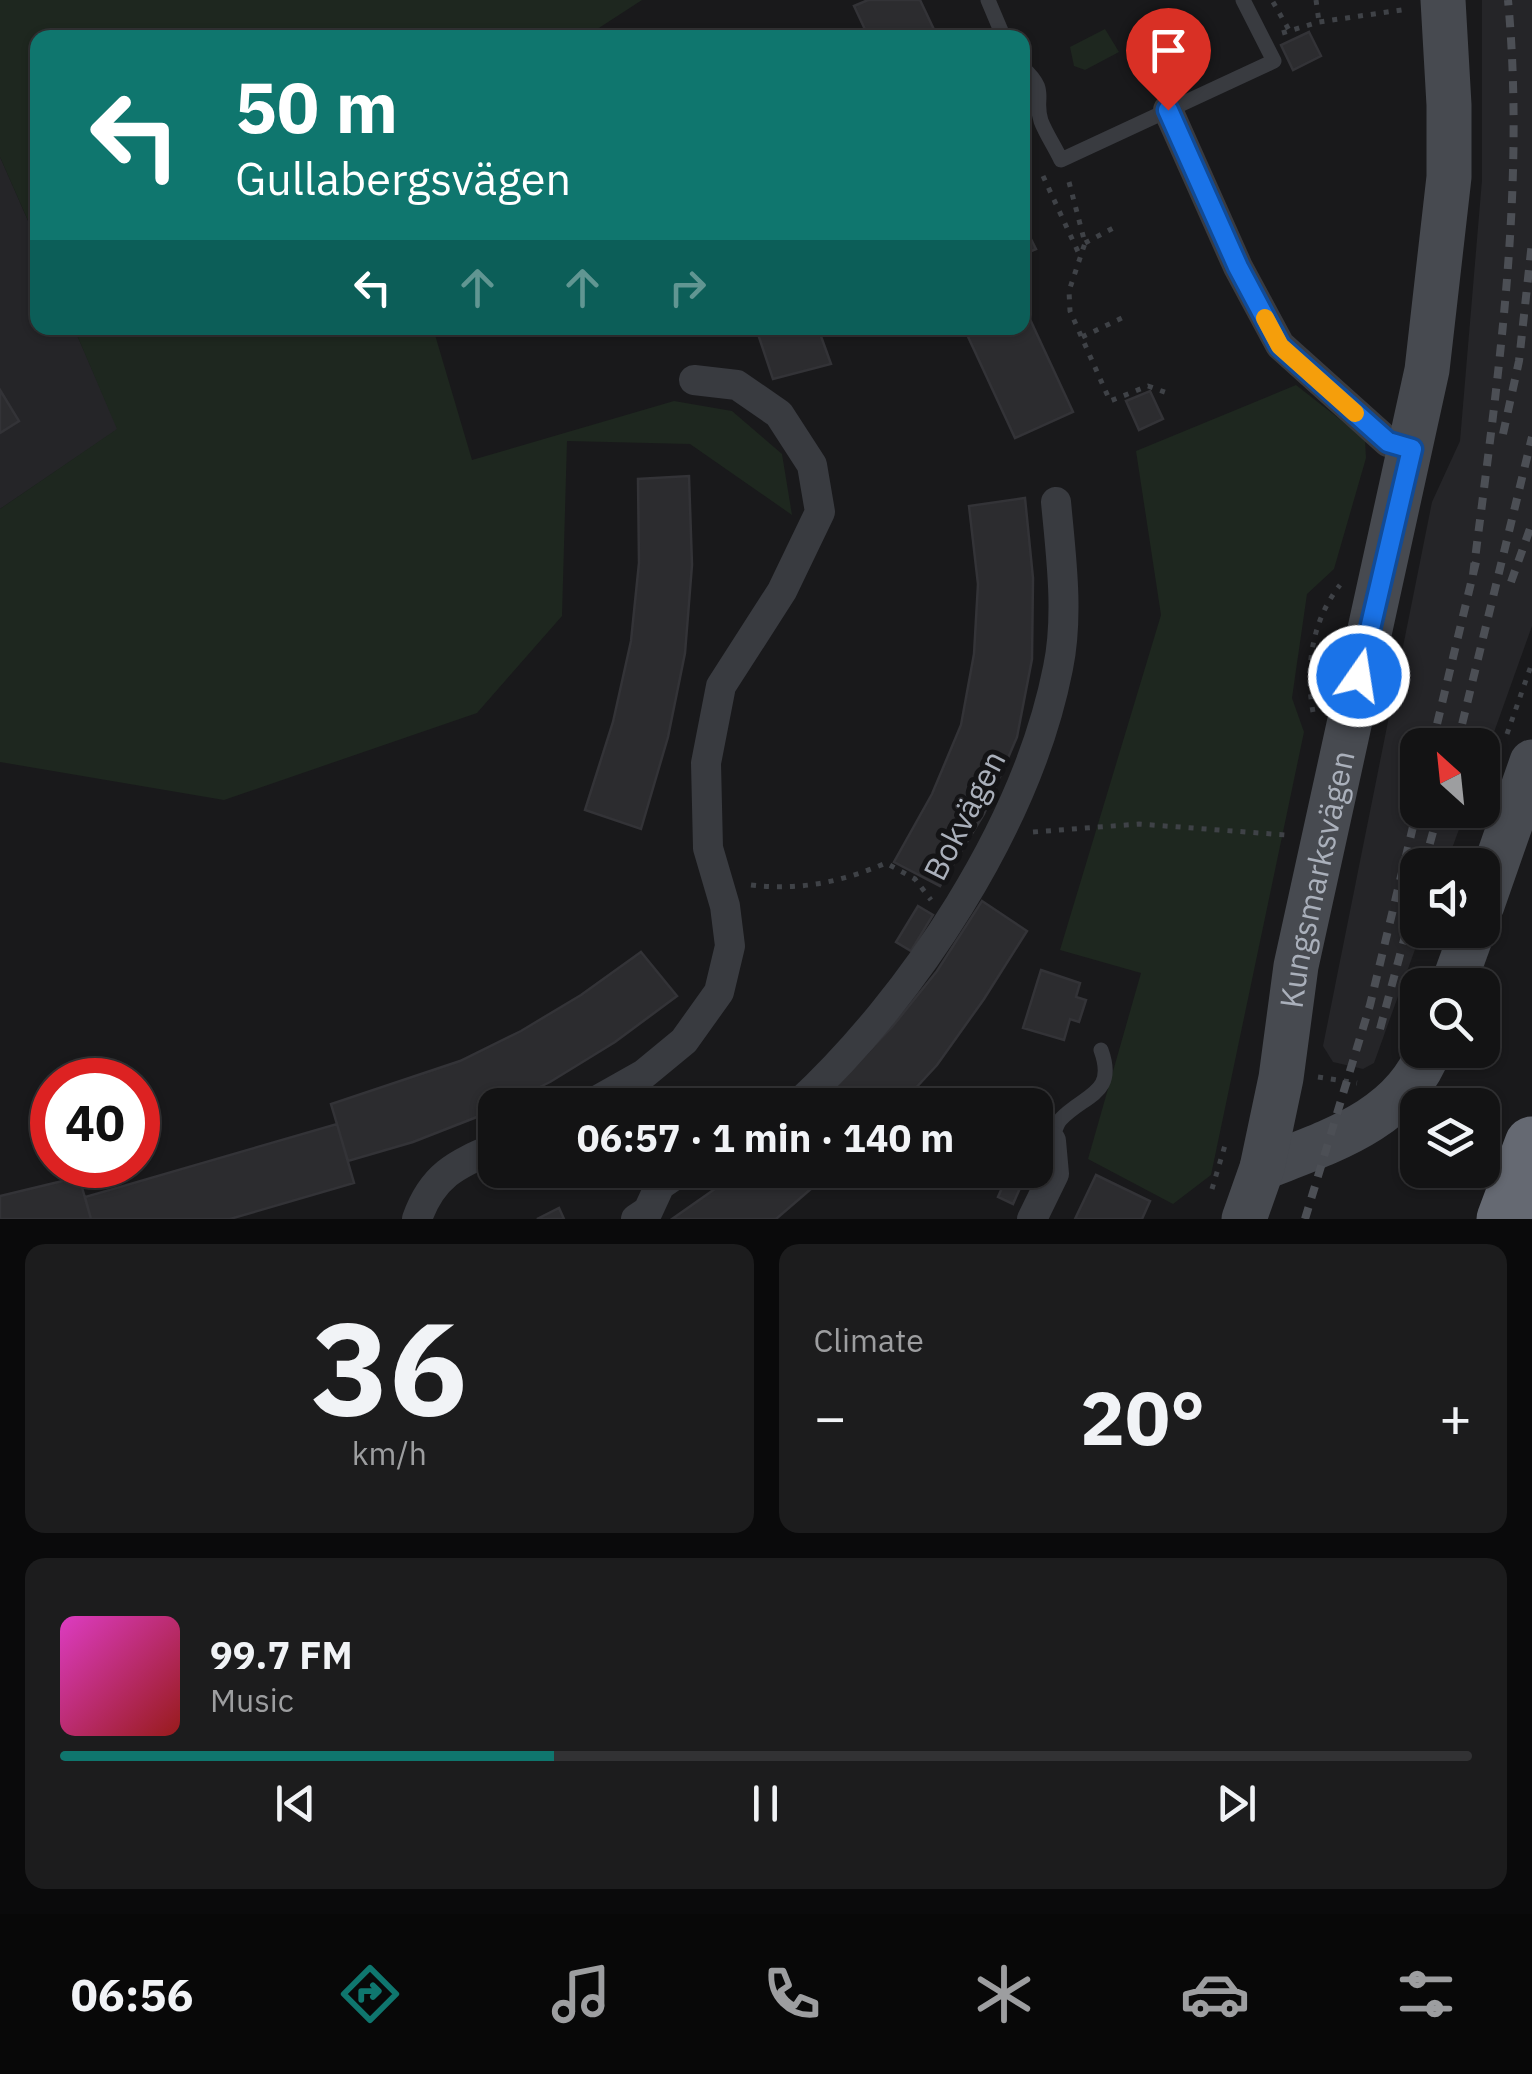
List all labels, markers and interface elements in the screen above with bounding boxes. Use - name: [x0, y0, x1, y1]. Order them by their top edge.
- pin: [1126, 8, 1211, 111]
- icon: arrive: [1141, 23, 1196, 78]
- text: 50 m: [235, 61, 398, 152]
- icon: left: [70, 70, 200, 200]
- text: Gullabergsvägen: [235, 149, 571, 207]
- icon: left: [345, 260, 400, 315]
- icon: ahead: [450, 260, 505, 315]
- icon: ahead: [555, 260, 610, 315]
- icon: right: [660, 260, 715, 315]
- position arrow: [1307, 624, 1411, 728]
- north arrow: [1400, 728, 1500, 828]
- map controls: [1400, 728, 1500, 1188]
- street label: Bokvägen: [913, 743, 1015, 887]
- street label: Kungsmarksvägen: [1270, 746, 1364, 1011]
- button: sound: [1400, 848, 1500, 948]
- button: search: [1400, 968, 1500, 1068]
- speed limit sign: 40: [30, 1058, 160, 1188]
- button: layers: [1400, 1088, 1500, 1188]
- text: 06:57 · 1 min · 140 m: [577, 1113, 954, 1162]
- text: 36: [311, 1282, 467, 1451]
- text: Climate: [814, 1319, 924, 1361]
- text: 20°: [1080, 1368, 1205, 1466]
- text: −: [814, 1381, 847, 1452]
- text: +: [1439, 1381, 1472, 1452]
- text: km/h: [352, 1432, 427, 1474]
- text: 99.7 FM: [210, 1630, 353, 1679]
- text: Music: [210, 1679, 294, 1721]
- icon: previous: [268, 1776, 323, 1831]
- icon: pause: [738, 1776, 793, 1831]
- icon: next: [1209, 1776, 1264, 1831]
- icon: directions: [335, 1959, 405, 2029]
- icon: music: [546, 1959, 616, 2029]
- icon: phone: [757, 1959, 827, 2029]
- icon: climate: [969, 1959, 1039, 2029]
- icon: car: [1180, 1959, 1250, 2029]
- icon: filters: [1391, 1959, 1461, 2029]
- text: 06:56: [71, 1965, 194, 2023]

